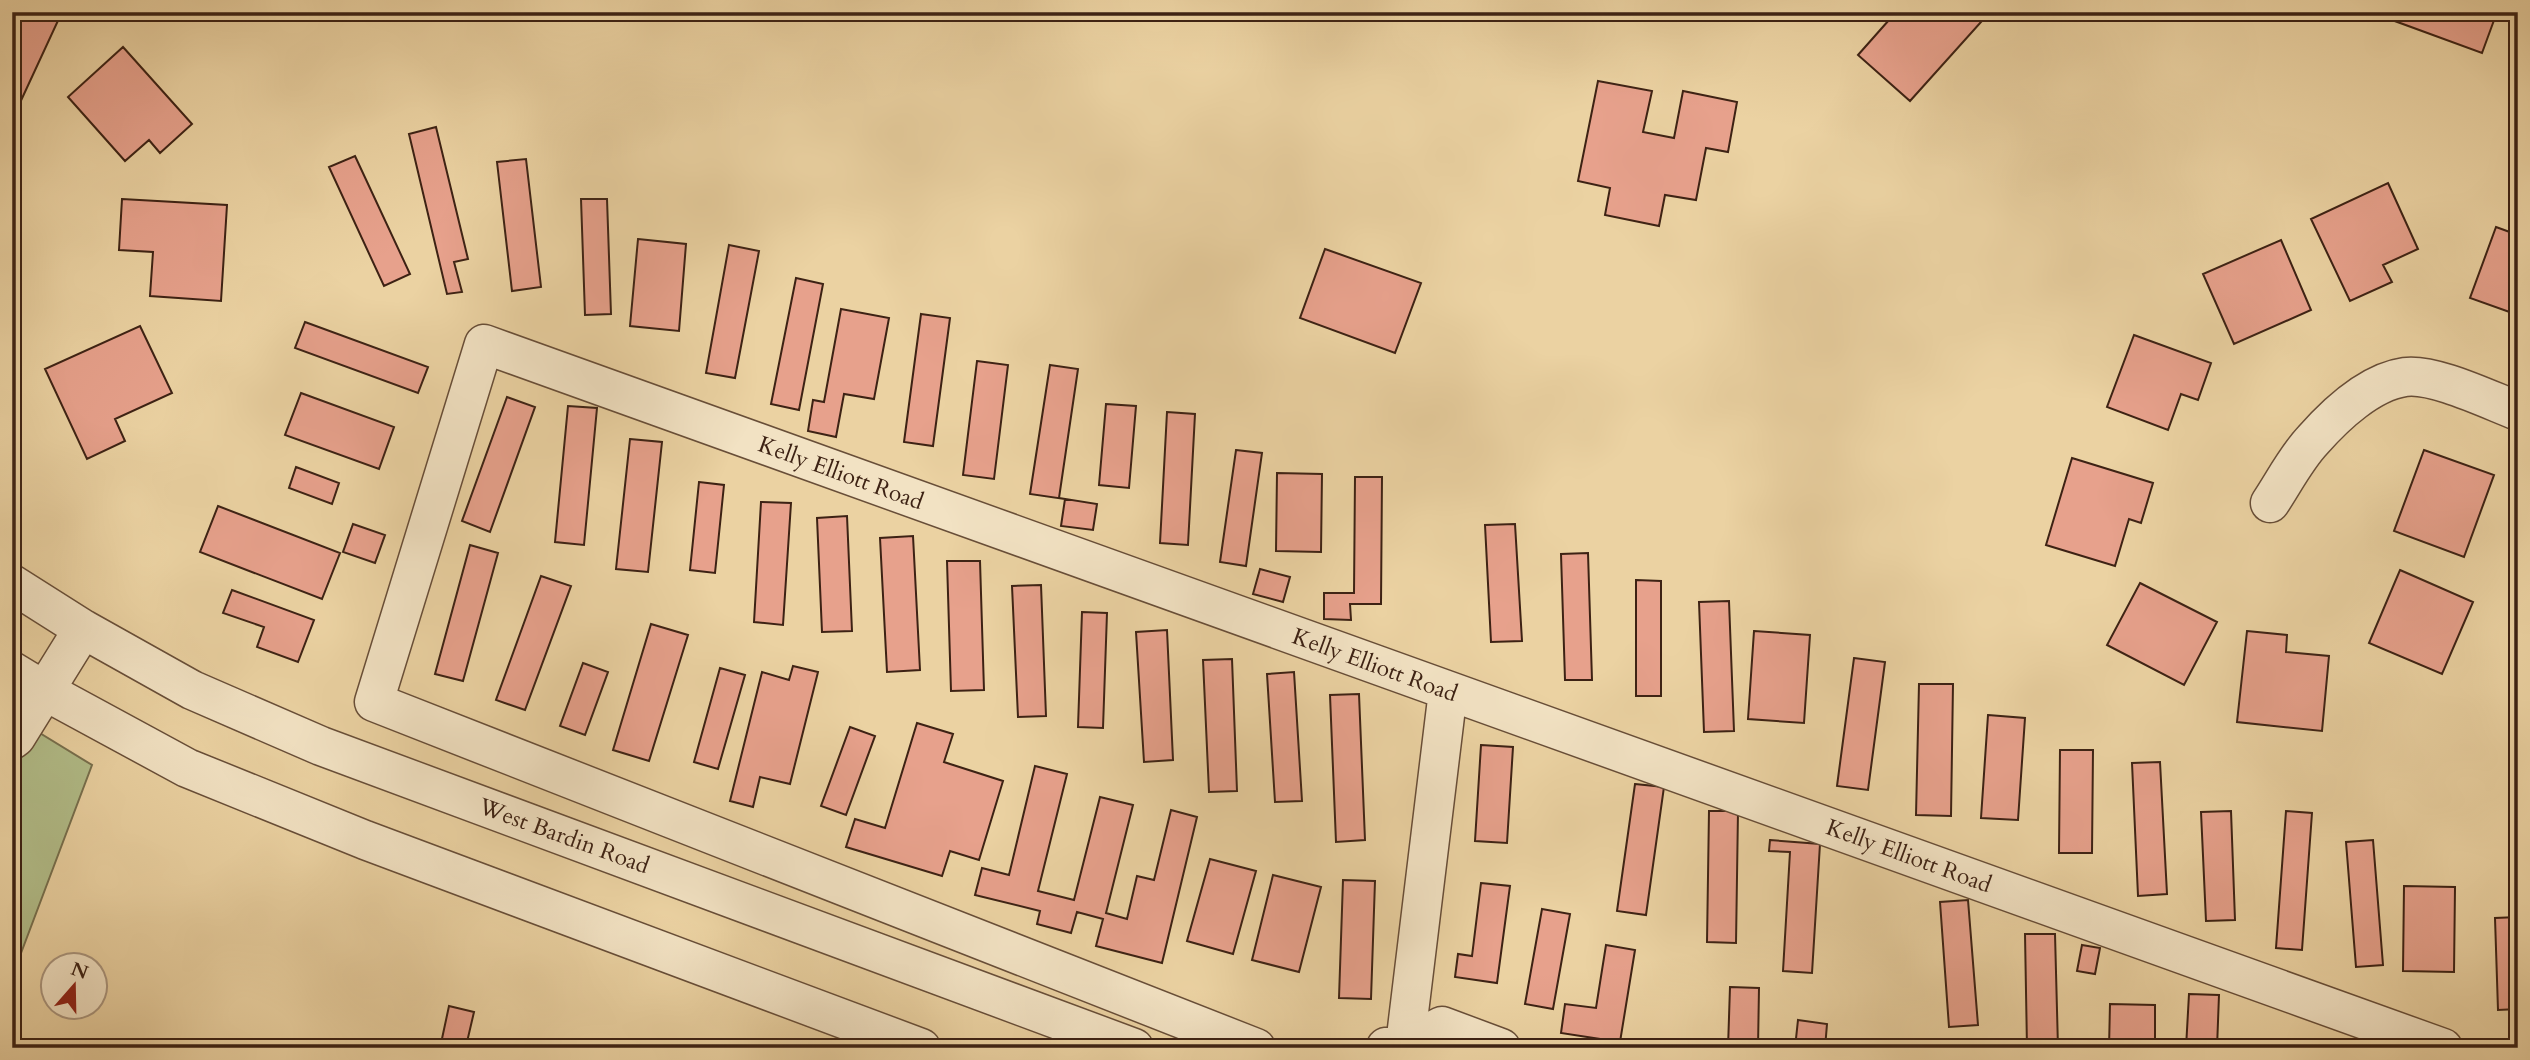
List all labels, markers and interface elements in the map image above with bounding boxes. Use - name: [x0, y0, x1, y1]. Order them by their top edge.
- street label: Kelly Elliott Road: [754, 429, 929, 518]
- street label: Kelly Elliott Road: [1288, 621, 1463, 710]
- street label: West Bardin Road: [473, 790, 654, 882]
- street label: Kelly Elliott Road: [1822, 812, 1997, 901]
- north arrow: [38, 951, 108, 1021]
- text: N: [67, 956, 92, 986]

